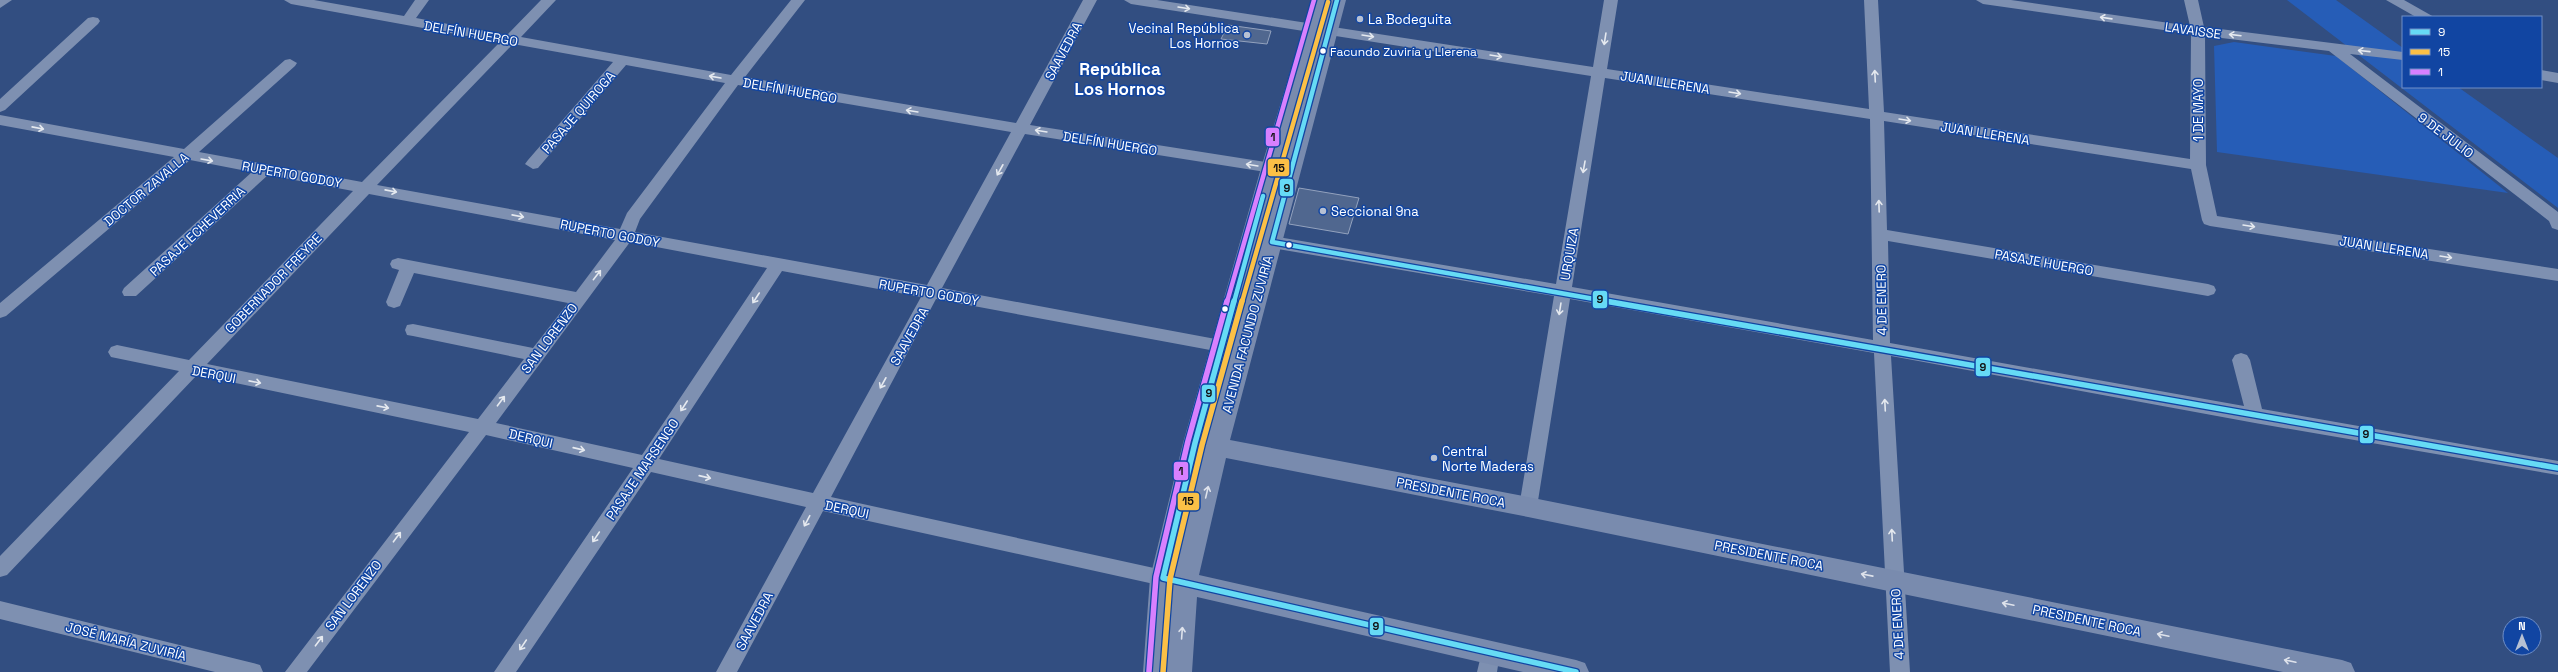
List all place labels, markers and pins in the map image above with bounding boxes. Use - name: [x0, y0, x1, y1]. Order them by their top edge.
- place label: La Bodeguita: [1368, 11, 1452, 28]
- marker: La Bodeguita: [1355, 14, 1365, 24]
- place label: Vecinal República Los Hornos: [1129, 20, 1240, 52]
- marker: Vecinal República Los Hornos: [1242, 30, 1252, 40]
- place label: Facundo Zuviría y Llerena: [1330, 44, 1477, 60]
- marker: Facundo Zuviría y Llerena: [1318, 46, 1328, 56]
- place label: Seccional 9na: [1331, 203, 1419, 220]
- marker: Seccional 9na: [1318, 206, 1328, 216]
- unlabelled marker: [1284, 240, 1294, 250]
- unlabelled marker: [1220, 304, 1230, 314]
- place label: Central Norte Maderas: [1442, 443, 1534, 475]
- marker: Central Norte Maderas: [1429, 453, 1439, 463]

